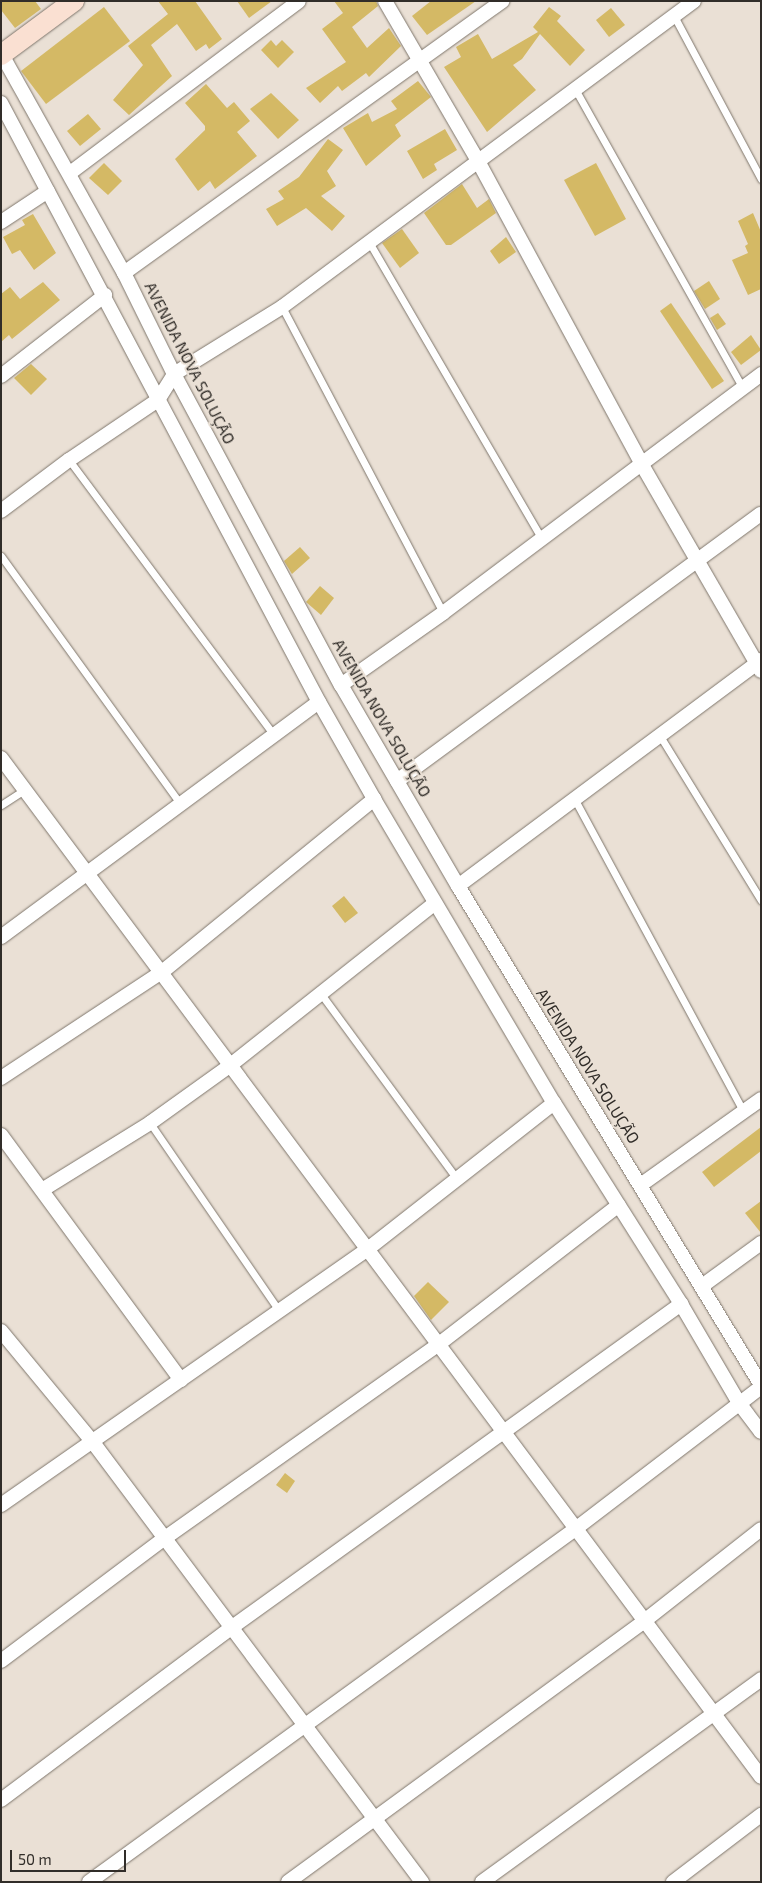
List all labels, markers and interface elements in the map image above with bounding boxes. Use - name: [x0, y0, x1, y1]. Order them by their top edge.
- street label: AVENIDA NOVA SOLUÇÃO: [141, 278, 239, 448]
- street label: AVENIDA NOVA SOLUÇÃO: [329, 635, 435, 801]
- street label: AVENIDA NOVA SOLUÇÃO: [532, 985, 644, 1147]
- scale bar: [12, 1840, 129, 1872]
- text: 50 m: [18, 1850, 52, 1868]

